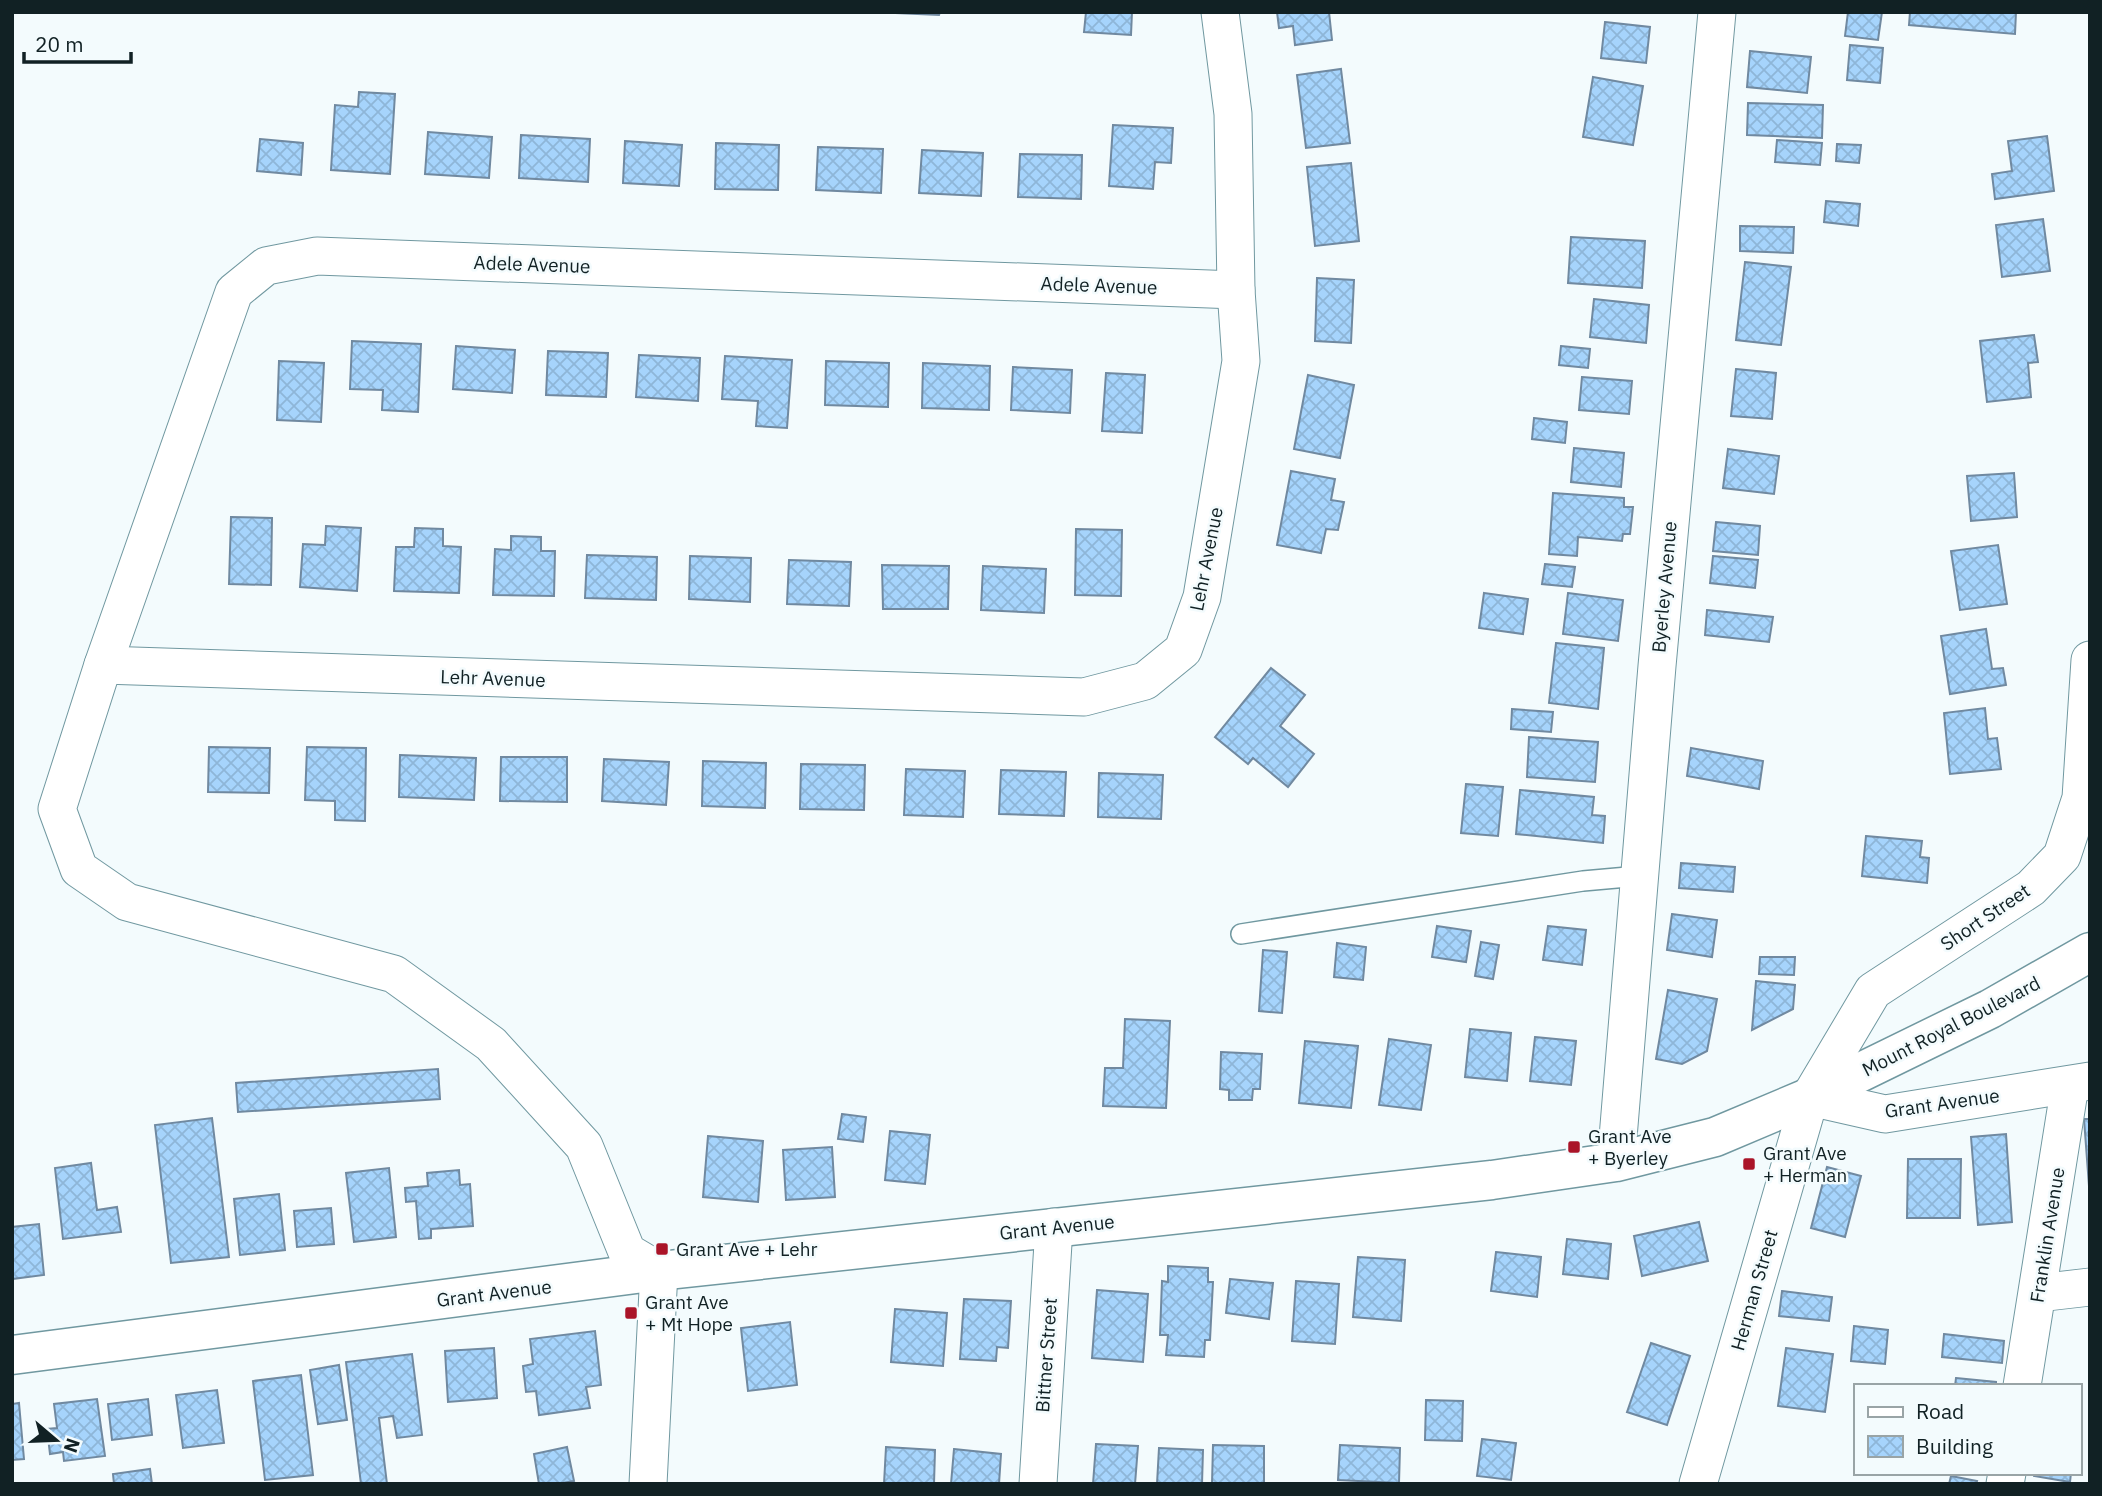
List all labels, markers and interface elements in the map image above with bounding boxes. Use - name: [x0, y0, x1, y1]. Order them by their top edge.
- scale bar: [24, 21, 131, 65]
- text: 20 m: [35, 30, 84, 58]
- street label: Adele Avenue: [473, 250, 591, 278]
- street label: Adele Avenue: [1040, 271, 1158, 299]
- street label: Lehr Avenue: [1184, 505, 1228, 613]
- street label: Byerley Avenue: [1646, 520, 1682, 654]
- street label: Lehr Avenue: [440, 664, 546, 692]
- street label: Short Street: [1936, 878, 2034, 956]
- street label: Mount Royal Boulevard: [1858, 971, 2044, 1081]
- street label: Grant Avenue: [1883, 1083, 2001, 1123]
- place label: Grant Ave + Byerley: [1588, 1124, 1672, 1170]
- marker: Grant Ave + Byerley: [1566, 1139, 1582, 1155]
- place label: Grant Ave + Herman: [1763, 1141, 1847, 1187]
- marker: Grant Ave + Herman: [1741, 1156, 1757, 1172]
- street label: Franklin Avenue: [2024, 1166, 2070, 1304]
- street label: Grant Avenue: [998, 1209, 1116, 1245]
- street label: Herman Street: [1725, 1227, 1783, 1353]
- place label: Grant Ave + Lehr: [676, 1237, 818, 1261]
- marker: Grant Ave + Lehr: [654, 1241, 670, 1257]
- street label: Grant Avenue: [435, 1274, 553, 1312]
- place label: Grant Ave + Mt Hope: [645, 1290, 733, 1336]
- street label: Bittner Street: [1030, 1297, 1062, 1413]
- marker: Grant Ave + Mt Hope: [623, 1305, 639, 1321]
- legend: [1854, 1384, 2081, 1475]
- text: Road: [1916, 1397, 1964, 1425]
- north arrow: [21, 1405, 91, 1475]
- text: Building: [1916, 1432, 1993, 1460]
- text: N: [58, 1435, 86, 1456]

